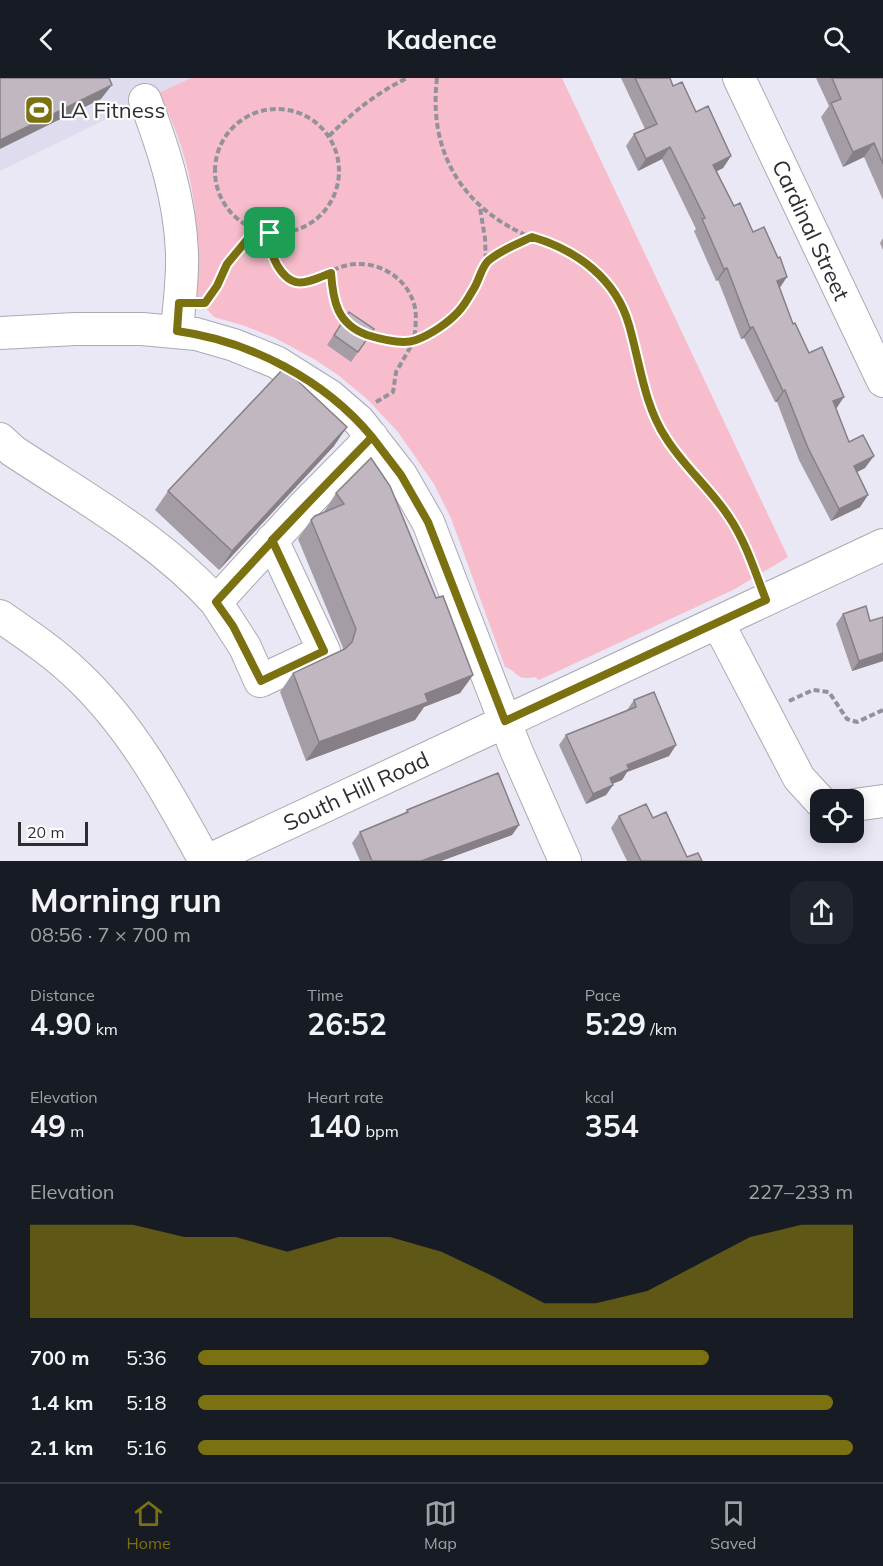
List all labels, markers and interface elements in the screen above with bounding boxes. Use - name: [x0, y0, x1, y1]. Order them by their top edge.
- text: Kadence: [386, 22, 497, 56]
- icon: back: [30, 23, 63, 56]
- icon: search: [820, 23, 853, 56]
- sports icon: LA Fitness: [23, 94, 55, 126]
- place label: LA Fitness: [60, 96, 165, 124]
- street label: Cardinal Street: [766, 155, 856, 305]
- pin: [244, 207, 295, 258]
- icon: arrive: [253, 216, 286, 249]
- street label: South Hill Road: [279, 745, 433, 837]
- map controls: [810, 789, 864, 843]
- button: locate: [810, 789, 864, 843]
- scale bar: [18, 819, 88, 846]
- text: 20 m: [27, 822, 64, 842]
- text: Morning run: [30, 879, 222, 920]
- button: share: [790, 881, 853, 944]
- text: 08:56 · 7 × 700 m: [30, 922, 191, 947]
- text: Distance: [30, 985, 95, 1005]
- text: Time: [307, 985, 344, 1005]
- text: Pace: [585, 985, 621, 1005]
- text: 4.90: [30, 1005, 91, 1043]
- text: 26:52: [307, 1005, 387, 1043]
- text: 5:29: [585, 1005, 646, 1043]
- text: km: [91, 1019, 118, 1039]
- text: /km: [646, 1019, 677, 1039]
- text: Elevation: [30, 1087, 98, 1107]
- text: Heart rate: [307, 1087, 383, 1107]
- text: kcal: [585, 1087, 614, 1107]
- text: 49: [30, 1107, 66, 1145]
- text: 140: [307, 1107, 361, 1145]
- text: 354: [585, 1107, 639, 1145]
- text: m: [66, 1121, 84, 1141]
- text: bpm: [361, 1121, 399, 1141]
- text: Elevation: [30, 1179, 115, 1204]
- text: 227–233 m: [748, 1179, 853, 1204]
- text: 700 m: [30, 1345, 89, 1370]
- text: 5:36: [126, 1345, 167, 1370]
- text: 1.4 km: [30, 1390, 93, 1415]
- text: 5:18: [126, 1390, 167, 1415]
- text: 2.1 km: [30, 1435, 93, 1460]
- text: 5:16: [126, 1435, 167, 1460]
- tab: Home: [127, 1497, 171, 1553]
- tab: Map: [424, 1497, 457, 1553]
- tab: Saved: [710, 1497, 756, 1553]

